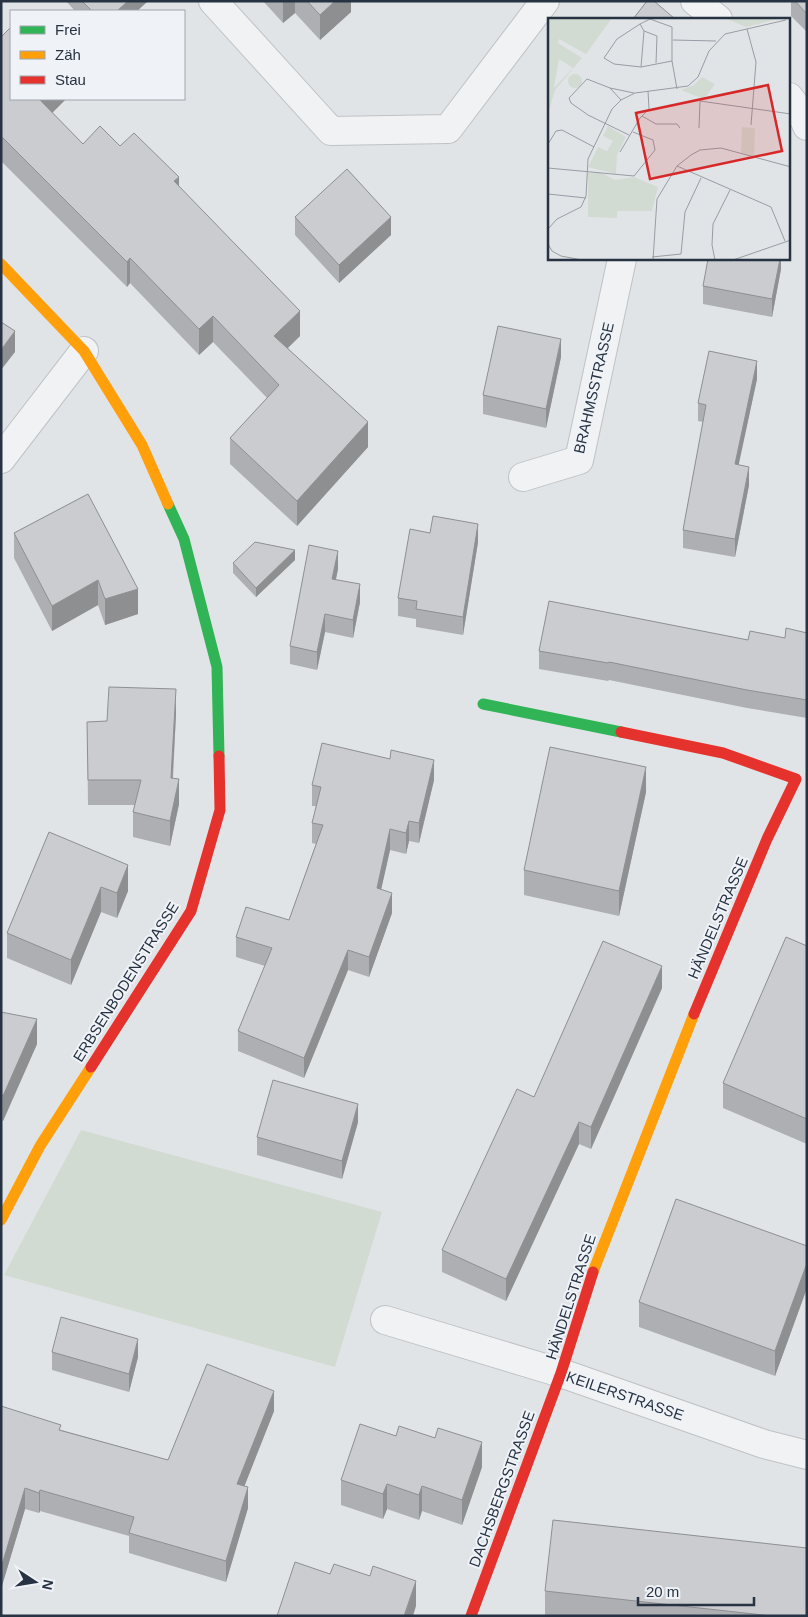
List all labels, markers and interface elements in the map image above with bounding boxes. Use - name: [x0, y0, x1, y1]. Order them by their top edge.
- legend: [10, 10, 185, 100]
- inset map: [548, 18, 790, 260]
- text: Frei: [55, 21, 81, 38]
- text: Zäh: [55, 46, 81, 63]
- text: Stau: [55, 71, 86, 88]
- street label: BRAHMSSTRASSE: [570, 321, 617, 455]
- street label: HÄNDELSTRASSE: [684, 854, 751, 981]
- street label: ERBSENBODENSTRASSE: [69, 899, 182, 1065]
- street label: HÄNDELSTRASSE: [542, 1232, 599, 1362]
- street label: KEILERSTRASSE: [564, 1367, 686, 1424]
- street label: DACHSBERGSTRASSE: [465, 1408, 538, 1569]
- north arrow: [10, 1557, 60, 1607]
- scale bar: [638, 1574, 754, 1606]
- text: N: [39, 1578, 57, 1591]
- text: 20 m: [646, 1583, 679, 1600]

